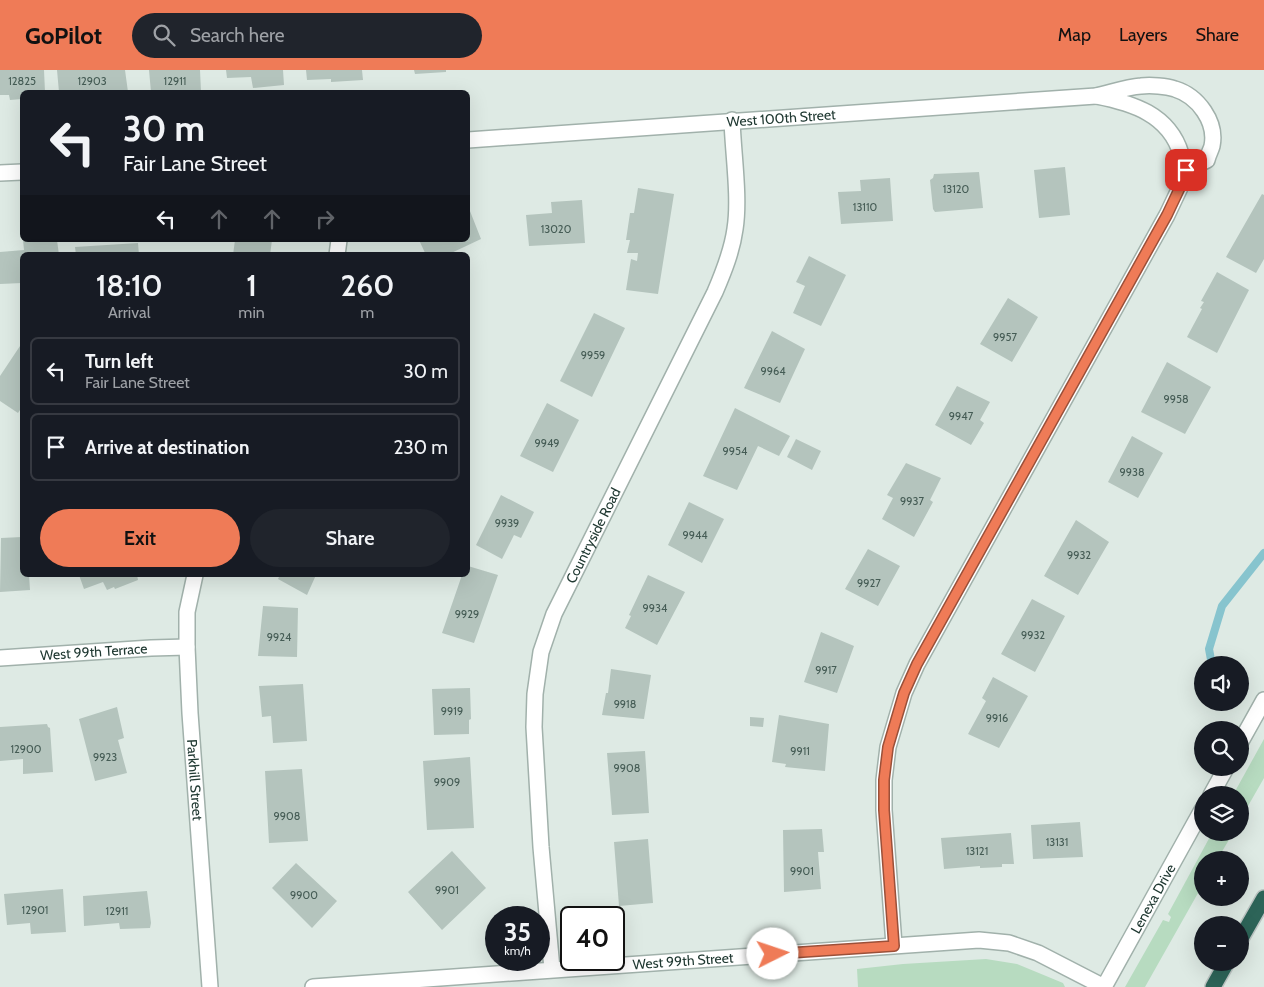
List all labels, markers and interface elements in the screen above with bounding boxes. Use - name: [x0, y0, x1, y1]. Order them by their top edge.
- search box: [132, 13, 482, 58]
- text: GoPilot: [25, 21, 102, 50]
- icon: search: [150, 21, 178, 49]
- text: Search here: [190, 24, 284, 47]
- text: Map: [1058, 24, 1091, 46]
- text: Layers: [1119, 24, 1168, 46]
- text: Share: [1196, 24, 1239, 46]
- house number: 12825: [8, 74, 36, 88]
- house number: 12903: [77, 74, 107, 88]
- house number: 12911: [164, 74, 186, 88]
- street label: West 100th Street: [726, 105, 837, 131]
- text: 30 m: [123, 107, 205, 150]
- icon: left: [40, 110, 105, 175]
- pin: [1165, 149, 1207, 191]
- text: Fair Lane Street: [123, 150, 267, 177]
- icon: arrive: [1172, 156, 1200, 184]
- house number: 13120: [943, 182, 970, 196]
- house number: 13110: [853, 200, 878, 214]
- icon: left: [152, 205, 180, 233]
- icon: ahead: [205, 205, 233, 233]
- icon: ahead: [258, 205, 286, 233]
- icon: right: [311, 205, 339, 233]
- house number: 13020: [541, 222, 572, 236]
- text: 18:10: [96, 267, 163, 304]
- text: 1: [246, 267, 257, 304]
- text: 260: [340, 267, 394, 304]
- text: Arrival: [108, 303, 150, 322]
- text: min: [238, 303, 265, 322]
- text: m: [360, 303, 374, 322]
- house number: 9957: [993, 330, 1017, 344]
- house number: 9959: [581, 348, 605, 362]
- text: Turn left: [85, 350, 153, 373]
- icon: left: [42, 357, 70, 385]
- text: 30 m: [404, 360, 448, 383]
- house number: 9964: [760, 364, 786, 378]
- text: Fair Lane Street: [85, 373, 190, 392]
- house number: 9958: [1163, 392, 1189, 406]
- house number: 9947: [949, 409, 974, 423]
- icon: arrive: [42, 433, 70, 461]
- text: Arrive at destination: [85, 436, 249, 459]
- text: 230 m: [394, 436, 448, 459]
- house number: 9949: [534, 436, 560, 450]
- house number: 9954: [723, 444, 748, 458]
- house number: 9938: [1119, 465, 1145, 479]
- street label: Countryside Road: [562, 485, 625, 586]
- house number: 9937: [900, 494, 924, 508]
- button: Exit: [40, 509, 240, 567]
- button: Share: [250, 509, 450, 567]
- house number: 9939: [495, 516, 519, 530]
- house number: 9944: [682, 528, 708, 542]
- house number: 9932: [1067, 548, 1091, 562]
- house number: 9927: [857, 576, 881, 590]
- house number: 9934: [643, 601, 668, 615]
- house number: 9929: [455, 607, 479, 621]
- house number: 9932: [1021, 628, 1045, 642]
- house number: 9924: [267, 630, 292, 644]
- street label: West 99th Terrace: [40, 639, 148, 664]
- map controls: [1194, 656, 1249, 971]
- button: sound: [1194, 656, 1249, 711]
- house number: 9917: [815, 663, 837, 677]
- house number: 9918: [614, 697, 636, 711]
- house number: 9919: [441, 704, 463, 718]
- house number: 9916: [986, 711, 1008, 725]
- button: search: [1194, 721, 1249, 776]
- street label: Parkhill Street: [183, 739, 207, 822]
- house number: 12900: [11, 742, 42, 756]
- house number: 9911: [790, 744, 810, 758]
- house number: 9923: [93, 750, 117, 764]
- house number: 9908: [614, 761, 640, 775]
- house number: 9909: [434, 775, 460, 789]
- button: layers: [1194, 786, 1249, 841]
- house number: 9908: [274, 809, 300, 823]
- house number: 13131: [1046, 835, 1068, 849]
- house number: 13121: [966, 844, 988, 858]
- button: +: [1194, 851, 1249, 906]
- street label: Lenexa Drive: [1126, 861, 1179, 937]
- house number: 9901: [790, 864, 814, 878]
- house number: 9901: [435, 883, 459, 897]
- house number: 9900: [290, 888, 318, 902]
- house number: 12901: [22, 903, 48, 917]
- house number: 12911: [106, 904, 128, 918]
- speed limit sign: 40: [560, 906, 625, 971]
- button: −: [1194, 916, 1249, 971]
- text: 35: [504, 917, 531, 947]
- position arrow: [746, 927, 798, 979]
- text: km/h: [504, 943, 531, 958]
- street label: West 99th Street: [632, 948, 734, 973]

